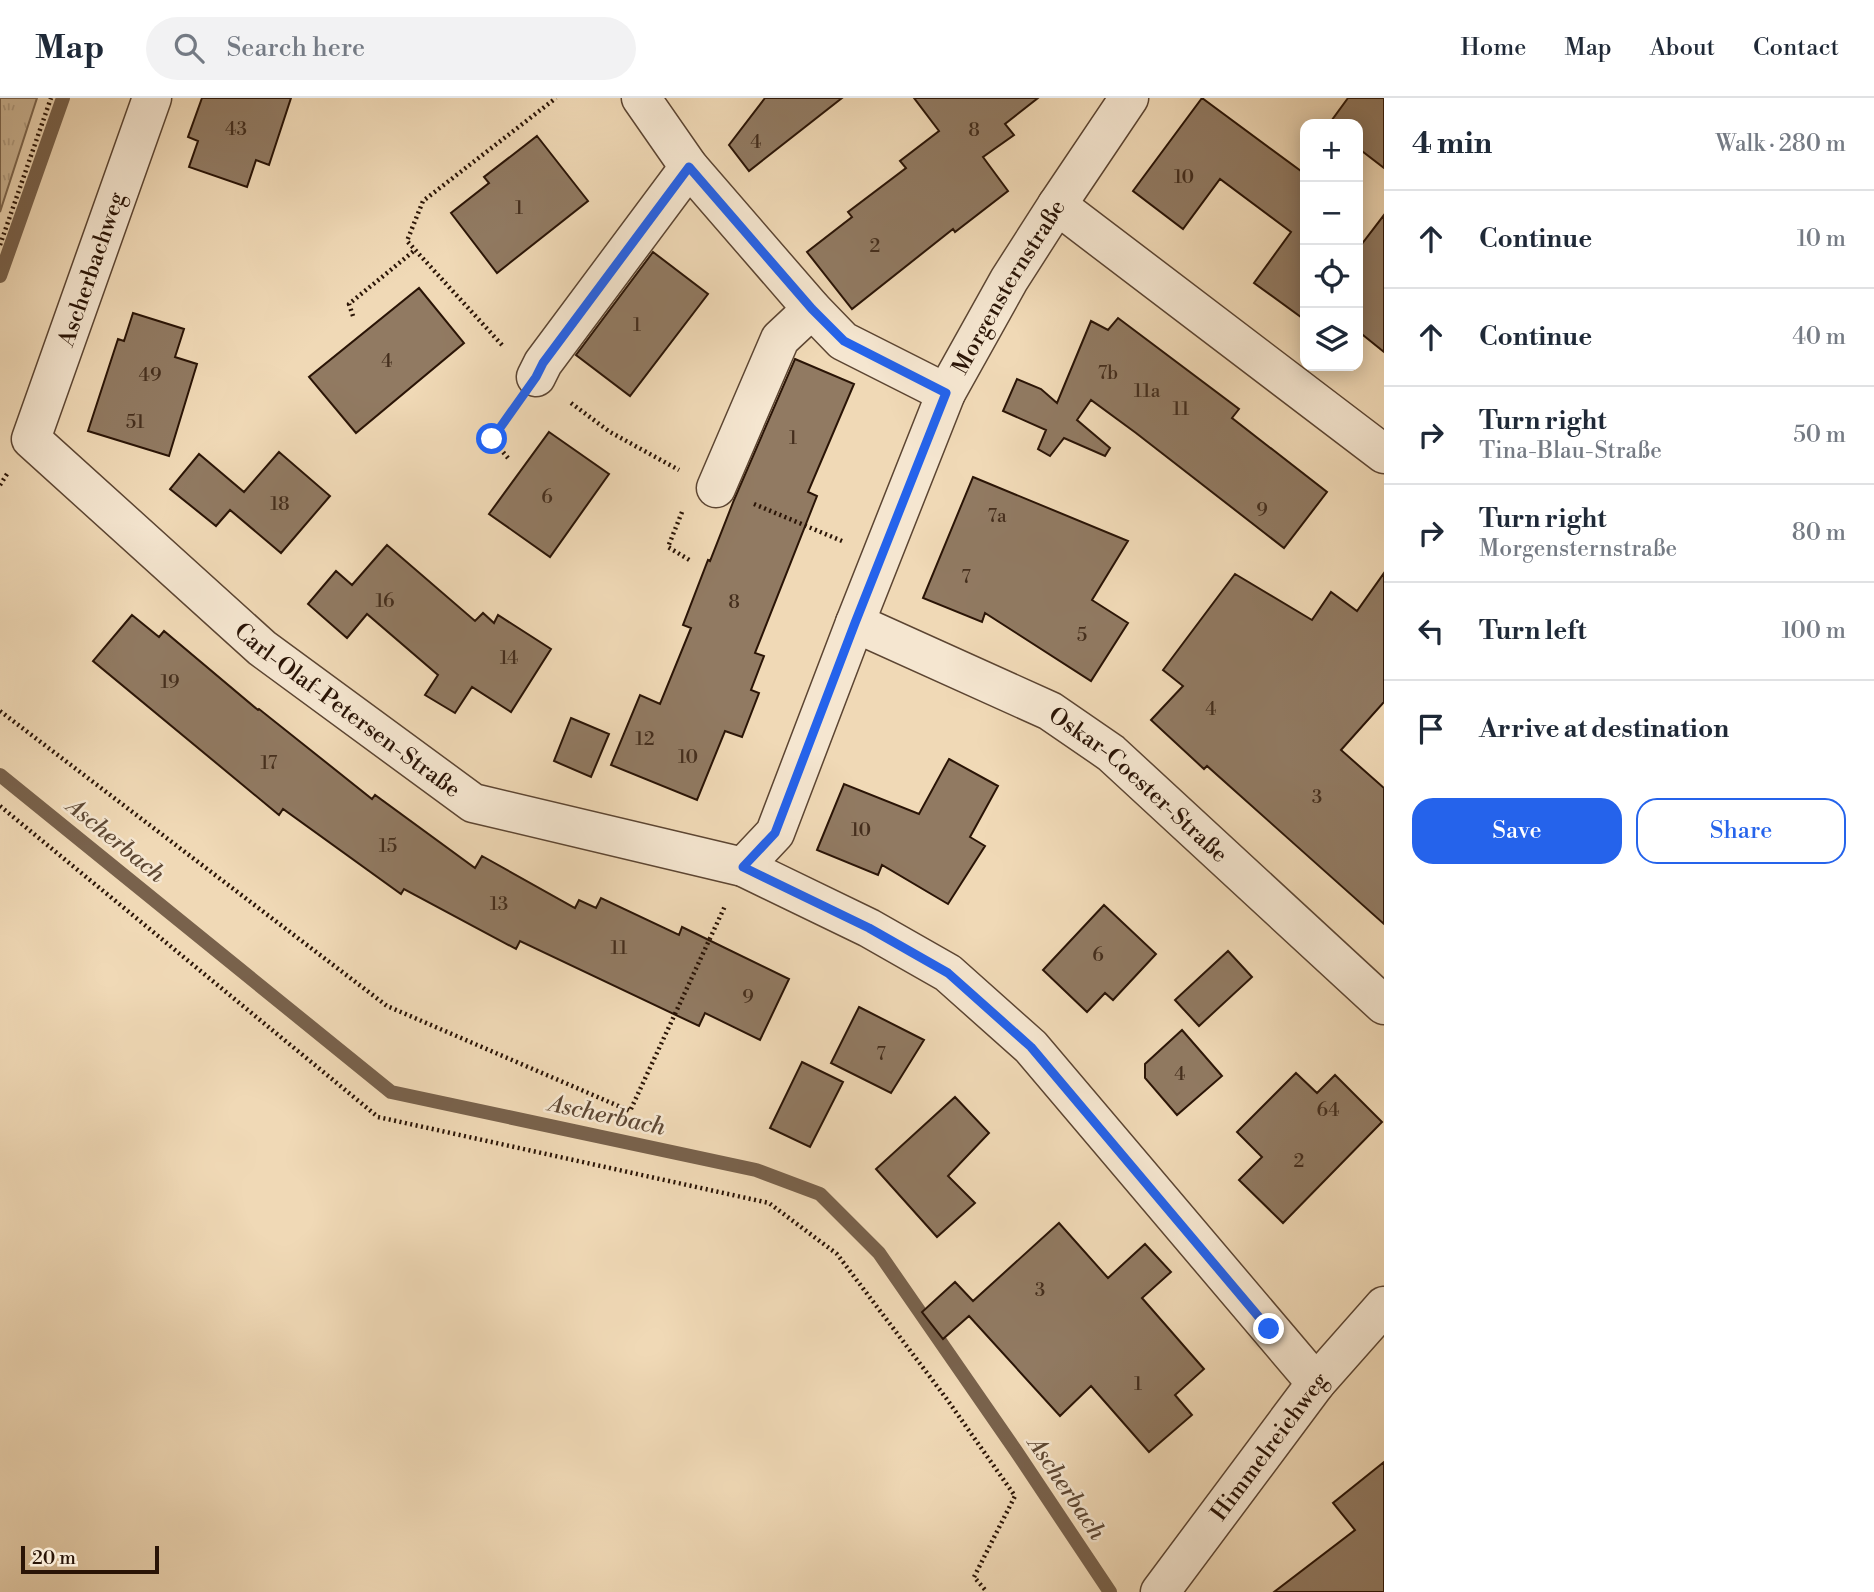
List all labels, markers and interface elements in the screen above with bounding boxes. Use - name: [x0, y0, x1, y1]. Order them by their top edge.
- search box: [146, 17, 636, 80]
- text: Map: [35, 28, 104, 69]
- icon: search: [170, 29, 208, 67]
- text: Search here: [226, 32, 365, 64]
- text: Home: [1461, 33, 1526, 63]
- text: Map: [1564, 33, 1612, 63]
- text: About: [1650, 33, 1715, 63]
- text: Contact: [1753, 33, 1839, 63]
- house number: 43: [225, 117, 247, 141]
- house number: 8: [968, 118, 980, 142]
- map controls: [1300, 119, 1363, 371]
- button: +: [1300, 119, 1363, 182]
- text: 4 min: [1412, 125, 1492, 163]
- house number: 4: [750, 130, 762, 154]
- text: Walk · 280 m: [1716, 130, 1846, 158]
- house number: 10: [1174, 165, 1194, 189]
- button: −: [1300, 182, 1363, 245]
- street label: Ascherbachweg: [52, 188, 131, 351]
- street label: Morgensternstraße: [946, 195, 1072, 379]
- house number: 1: [515, 196, 523, 220]
- icon: ahead: [1412, 220, 1450, 258]
- text: Continue: [1479, 223, 1592, 255]
- text: 10 m: [1797, 225, 1846, 253]
- house number: 2: [870, 234, 880, 258]
- button: locate: [1300, 245, 1363, 308]
- button: layers: [1300, 308, 1363, 371]
- house number: 1: [633, 313, 641, 337]
- icon: ahead: [1412, 318, 1450, 356]
- text: Continue: [1479, 321, 1592, 353]
- text: 40 m: [1792, 323, 1846, 351]
- house number: 4: [381, 349, 393, 373]
- house number: 7b: [1098, 361, 1118, 385]
- house number: 49: [139, 363, 161, 387]
- house number: 11a: [1134, 379, 1161, 403]
- house number: 11: [1173, 397, 1190, 421]
- text: Turn right: [1479, 405, 1607, 437]
- house number: 51: [126, 410, 144, 434]
- icon: right: [1412, 416, 1450, 454]
- text: 50 m: [1793, 421, 1846, 449]
- route start: [476, 423, 507, 454]
- house number: 1: [789, 426, 797, 450]
- text: Tina-Blau-Straße: [1479, 437, 1662, 465]
- house number: 6: [541, 485, 553, 509]
- house number: 18: [270, 492, 290, 516]
- house number: 9: [1256, 498, 1268, 522]
- text: Turn right: [1479, 503, 1607, 535]
- house number: 7a: [987, 504, 1007, 528]
- icon: right: [1412, 514, 1450, 552]
- text: 80 m: [1792, 519, 1846, 547]
- text: Morgensternstraße: [1479, 535, 1677, 563]
- house number: 7: [961, 565, 971, 589]
- house number: 16: [375, 589, 395, 613]
- house number: 8: [728, 590, 740, 614]
- icon: left: [1412, 612, 1450, 650]
- text: Turn left: [1479, 615, 1587, 647]
- street label: Carl-Olaf-Petersen-Straße: [228, 617, 466, 804]
- text: 100 m: [1781, 617, 1846, 645]
- house number: 5: [1077, 623, 1087, 647]
- house number: 14: [500, 646, 518, 670]
- house number: 19: [160, 670, 180, 694]
- house number: 4: [1205, 697, 1217, 721]
- street label: Oskar-Coester-Straße: [1043, 701, 1233, 869]
- icon: arrive: [1412, 710, 1450, 748]
- text: Arrive at destination: [1479, 713, 1729, 745]
- house number: 12: [635, 727, 655, 751]
- house number: 10: [678, 745, 698, 769]
- house number: 17: [261, 751, 278, 775]
- house number: 3: [1312, 785, 1322, 809]
- water label: Ascherbach: [58, 790, 171, 890]
- button: Save: [1412, 798, 1622, 864]
- button: Share: [1636, 798, 1846, 864]
- house number: 10: [851, 818, 871, 842]
- house number: 15: [379, 834, 397, 858]
- house number: 13: [490, 892, 508, 916]
- house number: 11: [611, 936, 628, 960]
- house number: 6: [1092, 943, 1104, 967]
- house number: 9: [742, 985, 754, 1009]
- house number: 7: [876, 1042, 886, 1066]
- house number: 4: [1174, 1062, 1186, 1086]
- water label: Ascherbach: [543, 1088, 668, 1143]
- house number: 64: [1316, 1098, 1340, 1122]
- house number: 2: [1294, 1149, 1304, 1173]
- house number: 3: [1035, 1278, 1045, 1302]
- route end: [1253, 1313, 1284, 1344]
- street label: Himmelreichweg: [1205, 1367, 1334, 1526]
- house number: 1: [1134, 1372, 1142, 1396]
- water label: Ascherbach: [1019, 1429, 1112, 1547]
- scale bar: [21, 1543, 159, 1575]
- text: 20 m: [32, 1546, 76, 1570]

